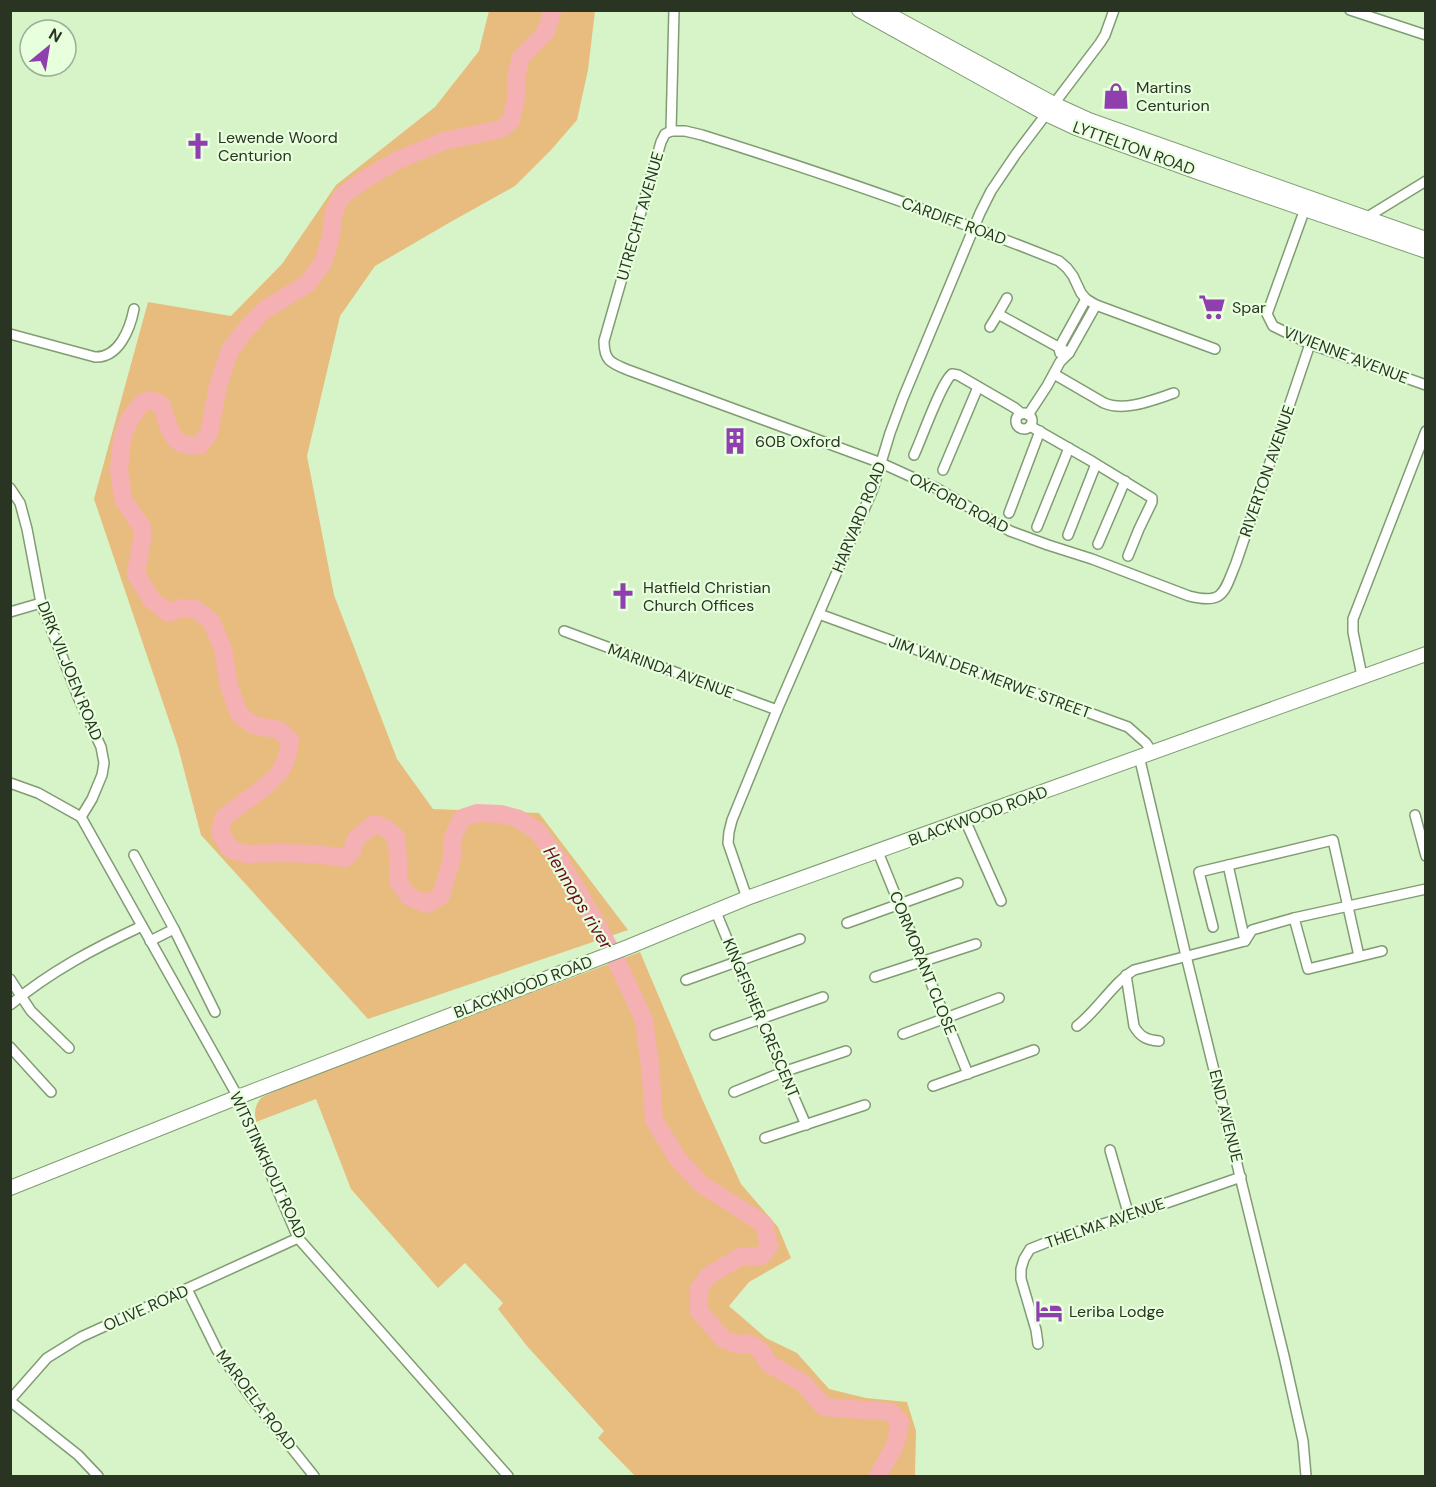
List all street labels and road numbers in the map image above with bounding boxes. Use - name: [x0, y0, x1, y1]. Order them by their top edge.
- street label: LYTTELTON ROAD: [1070, 116, 1198, 180]
- street label: UTRECHT AVENUE: [612, 149, 668, 283]
- street label: CARDIFF ROAD: [899, 192, 1009, 250]
- street label: VIVIENNE AVENUE: [1280, 321, 1412, 389]
- street label: RIVERTON AVENUE: [1235, 402, 1299, 540]
- street label: HARVARD ROAD: [827, 458, 891, 576]
- street label: OXFORD ROAD: [906, 468, 1012, 538]
- street label: DIRK VILJOEN ROAD: [33, 598, 107, 744]
- street label: JIM VAN DER MERWE STREET: [886, 631, 1094, 723]
- street label: MARINDA AVENUE: [605, 638, 737, 704]
- street label: BLACKWOOD ROAD: [905, 781, 1051, 851]
- street label: CORMORANT CLOSE: [885, 888, 961, 1038]
- street label: KINGFISHER CRESCENT: [718, 935, 804, 1101]
- street label: BLACKWOOD ROAD: [451, 951, 595, 1023]
- street label: END AVENUE: [1204, 1067, 1248, 1165]
- street label: WITSTINKHOUT ROAD: [225, 1088, 311, 1242]
- street label: THELMA AVENUE: [1042, 1193, 1168, 1253]
- street label: OLIVE ROAD: [100, 1280, 192, 1336]
- street label: MAROELA ROAD: [211, 1345, 301, 1455]

